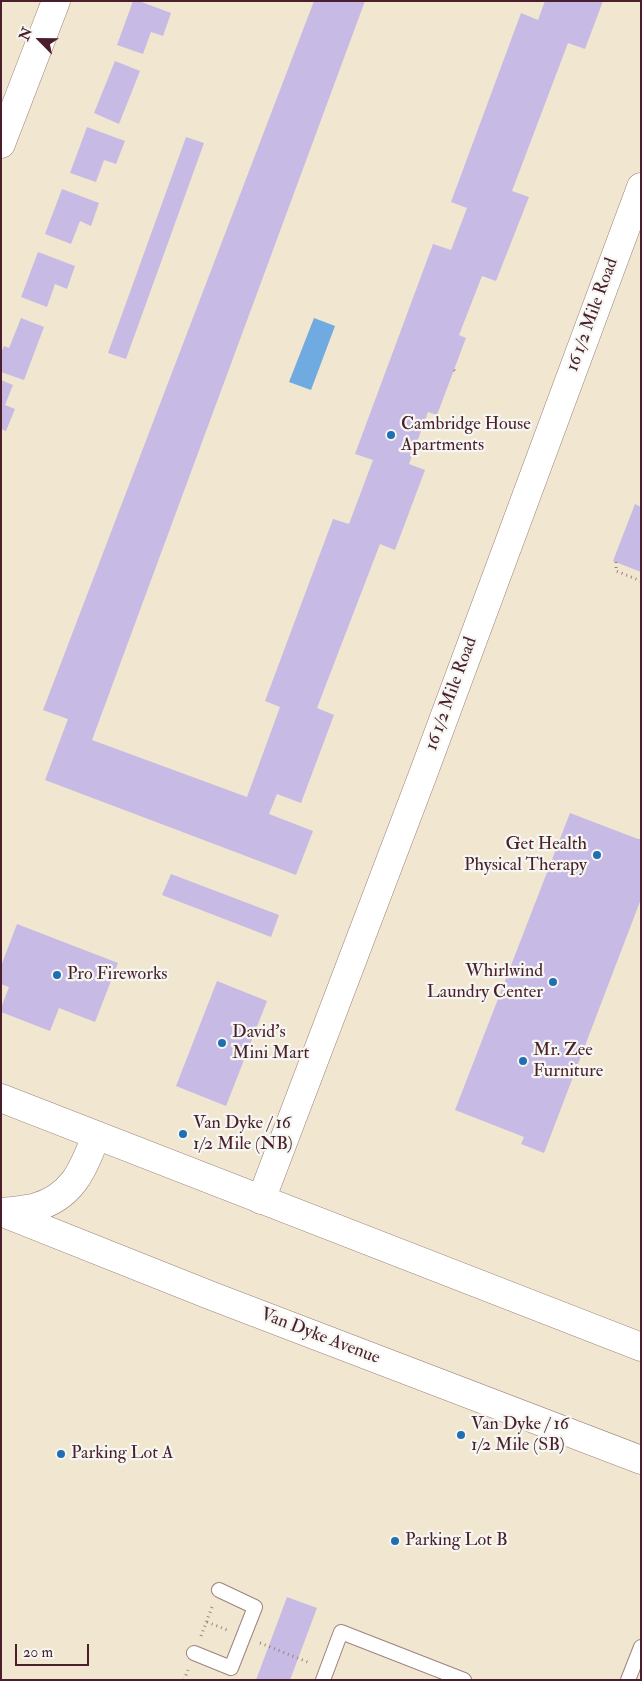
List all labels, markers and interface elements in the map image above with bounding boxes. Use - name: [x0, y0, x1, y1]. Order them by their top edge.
- north arrow: [15, 15, 65, 65]
- text: N: [15, 25, 36, 43]
- street label: 16 1/2 Mile Road: [563, 255, 623, 375]
- place label: Cambridge House Apartments: [401, 414, 531, 456]
- marker: Cambridge House Apartments: [385, 429, 397, 441]
- street label: 16 1/2 Mile Road: [422, 634, 482, 754]
- place label: Get Health Physical Therapy: [464, 834, 587, 876]
- marker: Get Health Physical Therapy: [591, 849, 603, 861]
- place label: Whirlwind Laundry Center: [427, 961, 543, 1004]
- place label: Pro Fireworks: [67, 964, 168, 986]
- marker: Pro Fireworks: [51, 969, 63, 981]
- marker: Whirlwind Laundry Center: [547, 976, 559, 988]
- place label: David's Mini Mart: [232, 1022, 309, 1064]
- marker: David's Mini Mart: [216, 1037, 228, 1049]
- place label: Mr. Zee Furniture: [533, 1040, 603, 1082]
- marker: Mr. Zee Furniture: [517, 1055, 529, 1067]
- place label: Van Dyke / 16 1/2 Mile (NB): [193, 1113, 293, 1156]
- marker: Van Dyke / 16 1/2 Mile (NB): [177, 1128, 189, 1140]
- street label: Van Dyke Avenue: [257, 1304, 383, 1370]
- place label: Van Dyke / 16 1/2 Mile (SB): [471, 1414, 569, 1456]
- marker: Van Dyke / 16 1/2 Mile (SB): [455, 1429, 467, 1441]
- place label: Parking Lot A: [71, 1443, 173, 1465]
- marker: Parking Lot A: [55, 1448, 67, 1460]
- place label: Parking Lot B: [405, 1530, 508, 1552]
- marker: Parking Lot B: [389, 1535, 401, 1547]
- scale bar: [18, 1634, 91, 1666]
- text: 20 m: [23, 1643, 53, 1662]

